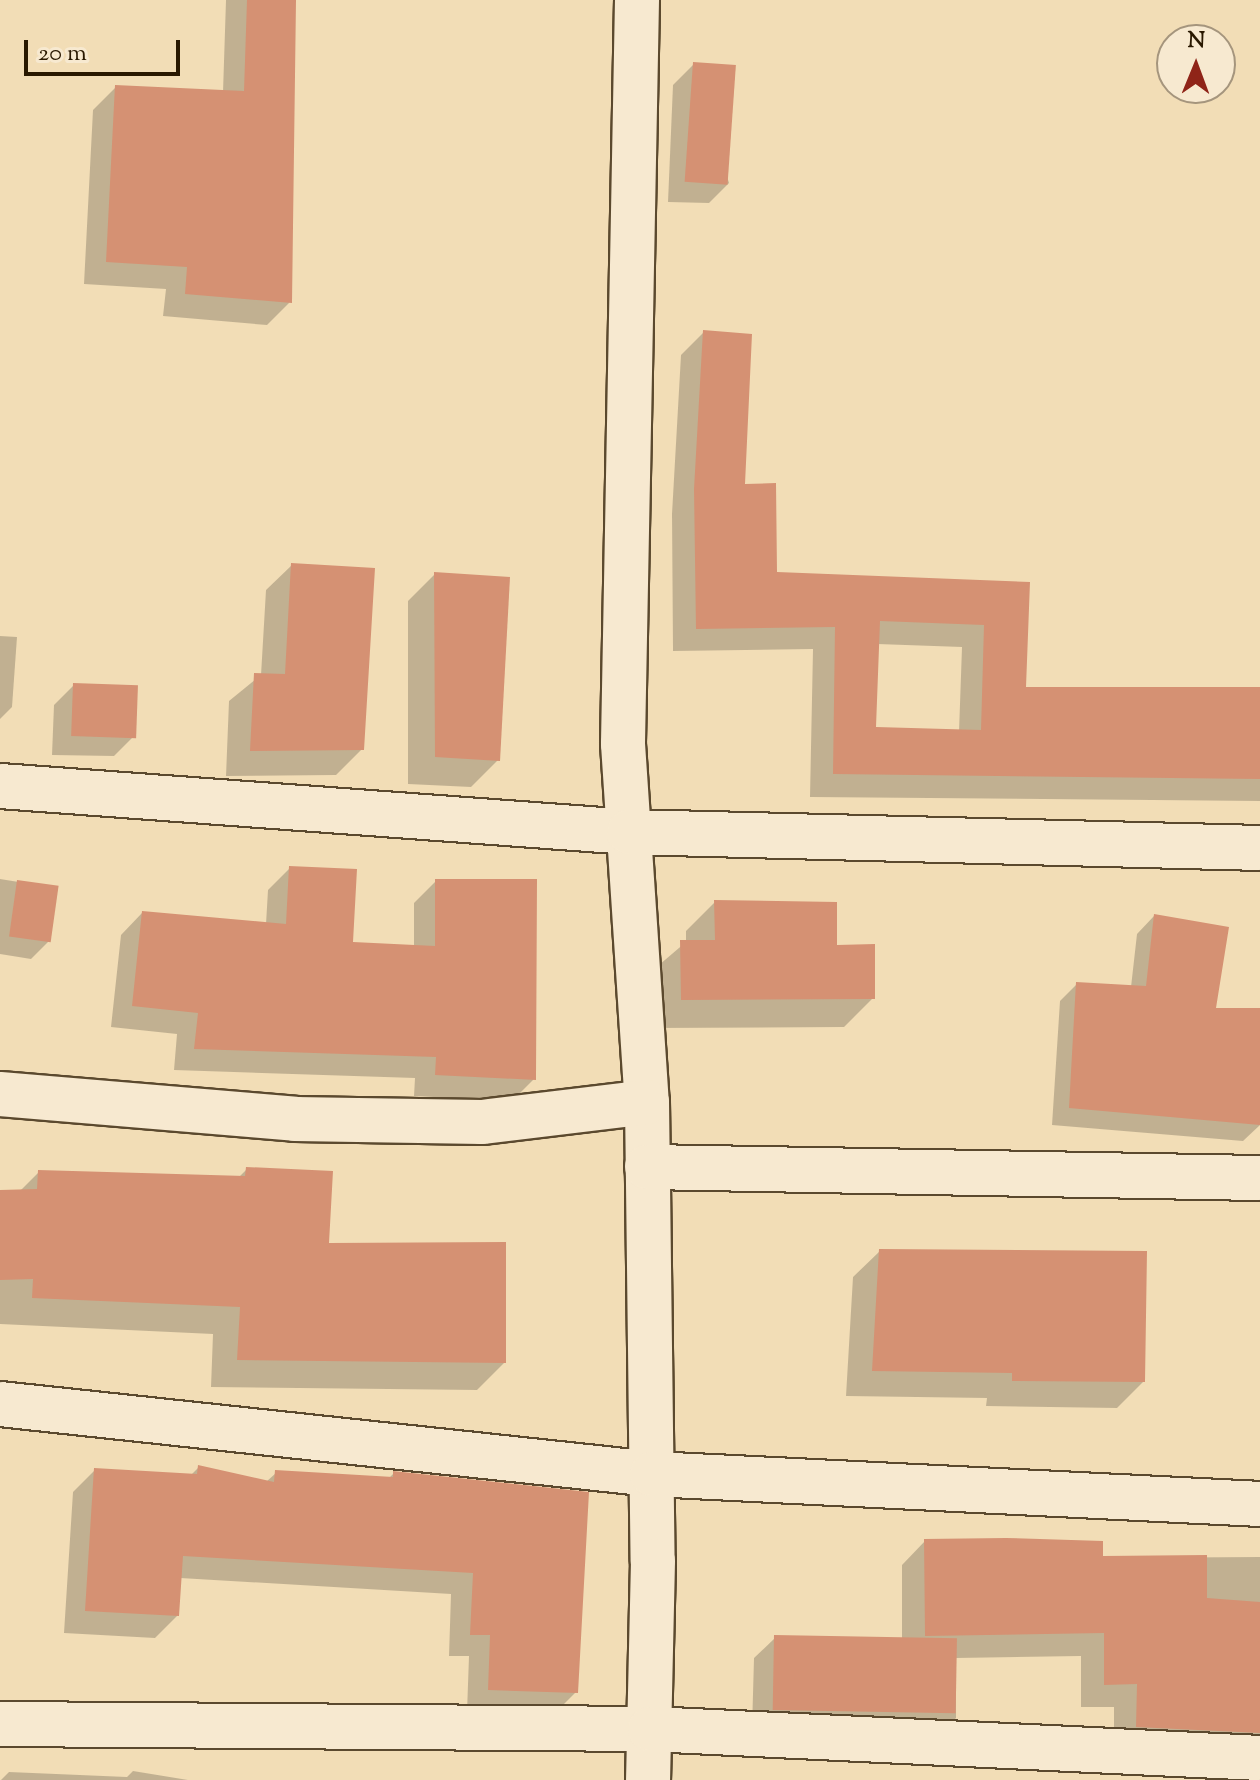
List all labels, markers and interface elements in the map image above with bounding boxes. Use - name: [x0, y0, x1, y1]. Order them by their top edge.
- scale bar: [28, 24, 184, 74]
- north arrow: [1156, 24, 1236, 104]
- text: N: [1187, 26, 1205, 58]
- text: 20 m: [38, 37, 87, 71]

